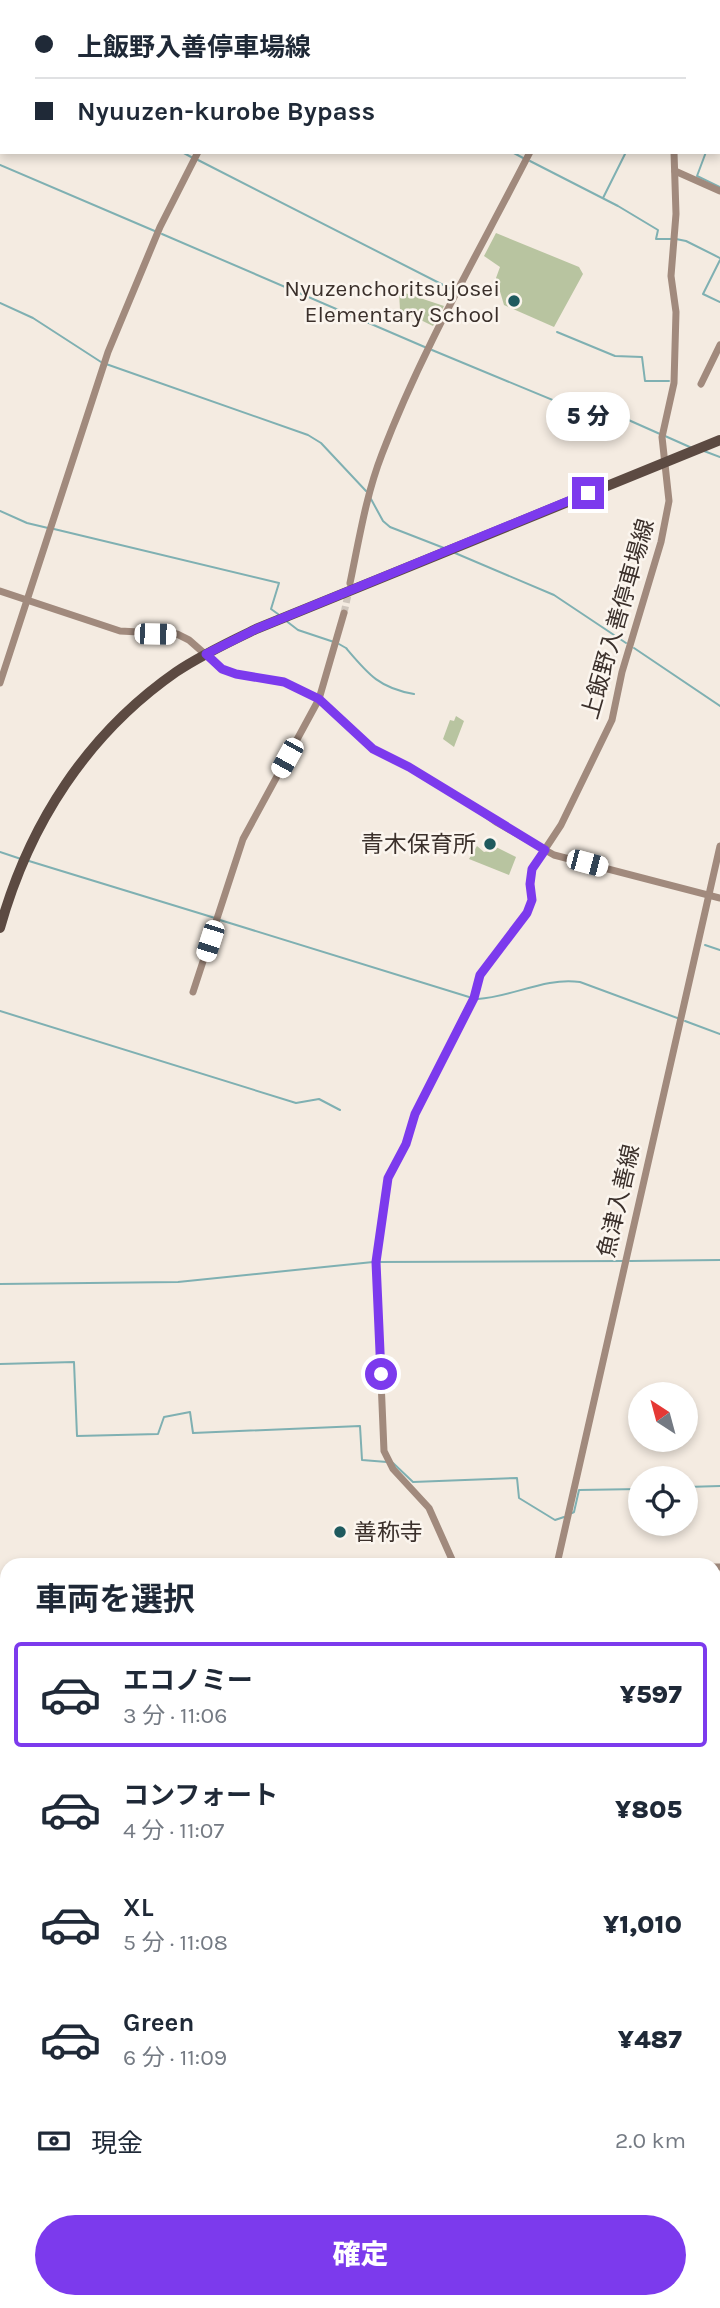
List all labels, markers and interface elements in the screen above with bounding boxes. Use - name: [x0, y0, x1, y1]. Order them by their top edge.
- text: 上飯野入善停車場線: [77, 32, 311, 63]
- text: Nyuuzen-kurobe Bypass: [77, 96, 375, 127]
- place label: Nyuzenchoritsujosei Elementary School: [284, 275, 500, 328]
- marker: Nyuzenchoritsujosei Elementary School: [506, 293, 522, 309]
- callout: 5 分: [546, 392, 630, 440]
- text: 5 分: [566, 403, 610, 430]
- route end: [572, 477, 604, 509]
- street label: 上飯野入善停車場線: [576, 516, 660, 722]
- car: [134, 623, 177, 645]
- car: [268, 735, 307, 781]
- place label: 青木保育所: [361, 831, 476, 858]
- marker: 青木保育所: [482, 836, 498, 852]
- car: [564, 847, 611, 879]
- car: [194, 918, 227, 964]
- street label: 魚津入善線: [593, 1142, 645, 1260]
- route start: [365, 1358, 397, 1390]
- north arrow: [628, 1382, 698, 1452]
- map controls: [628, 1382, 698, 1536]
- button: locate: [628, 1466, 698, 1536]
- place label: 善称寺: [354, 1519, 423, 1546]
- marker: 善称寺: [332, 1524, 348, 1540]
- text: 車両を選択: [35, 1581, 195, 1618]
- icon: car: [39, 1663, 102, 1726]
- text: エコノミー: [123, 1665, 253, 1696]
- text: ¥597: [620, 1679, 682, 1710]
- text: 3 分 · 11:06: [123, 1702, 227, 1729]
- icon: car: [39, 1778, 102, 1841]
- text: コンフォート: [123, 1780, 278, 1811]
- text: ¥805: [615, 1794, 682, 1825]
- text: 4 分 · 11:07: [123, 1817, 224, 1844]
- text: XL: [123, 1892, 154, 1923]
- icon: car: [39, 1893, 102, 1956]
- text: ¥1,010: [603, 1909, 682, 1940]
- text: 5 分 · 11:08: [123, 1929, 228, 1956]
- text: Green: [123, 2007, 195, 2038]
- icon: car: [39, 2008, 102, 2071]
- text: ¥487: [618, 2024, 682, 2055]
- text: 6 分 · 11:09: [123, 2044, 227, 2071]
- icon: cash: [35, 2122, 73, 2160]
- text: 2.0 km: [615, 2127, 686, 2154]
- text: 現金: [91, 2128, 143, 2159]
- button: 確定: [35, 2215, 686, 2295]

